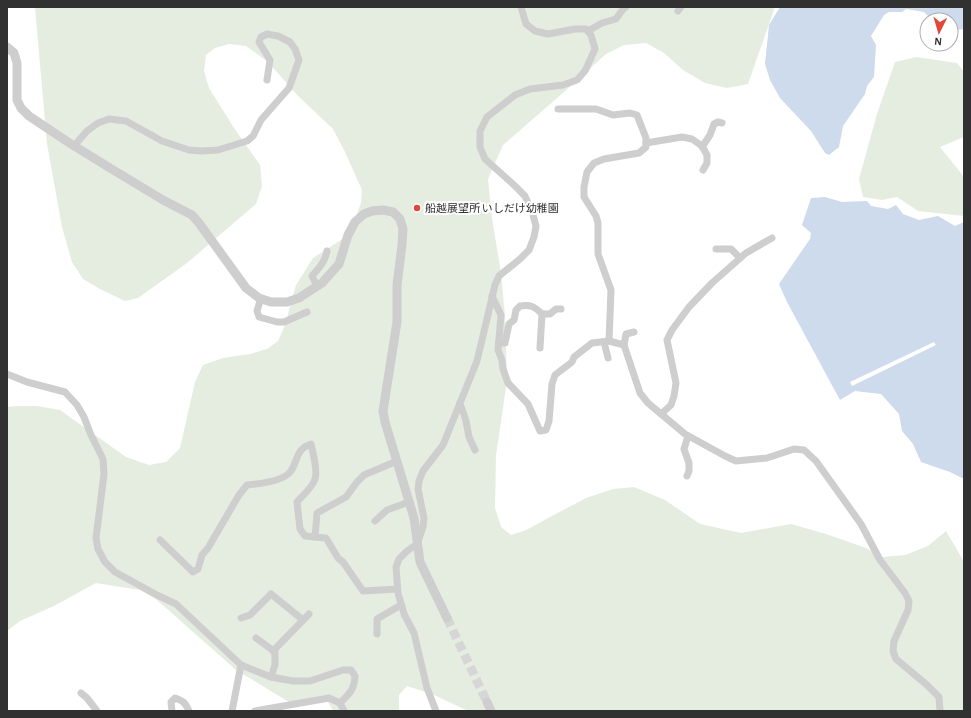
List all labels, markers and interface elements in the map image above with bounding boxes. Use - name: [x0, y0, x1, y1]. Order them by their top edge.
- north arrow: [919, 12, 959, 52]
- text: N: [934, 36, 942, 47]
- place label: 船越展望所 いしだけ幼稚園: [425, 202, 559, 214]
- marker: 船越展望所 いしだけ幼稚園: [412, 203, 422, 213]

